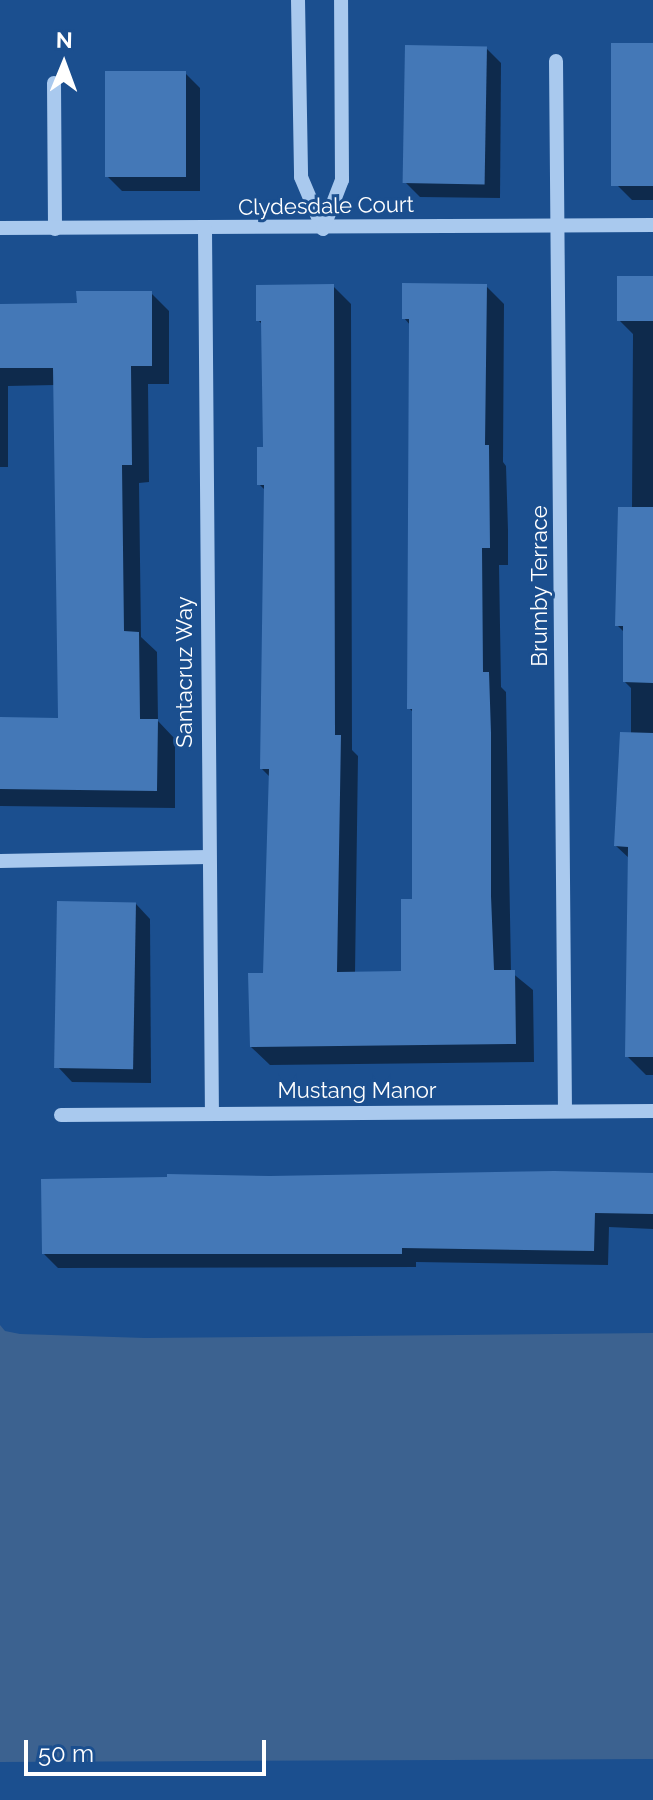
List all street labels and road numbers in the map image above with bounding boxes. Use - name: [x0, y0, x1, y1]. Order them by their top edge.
- street label: Clydesdale Court: [238, 191, 414, 221]
- street label: Brumby Terrace: [527, 505, 553, 667]
- street label: Santacruz Way: [172, 596, 198, 748]
- street label: Mustang Manor: [277, 1078, 437, 1104]

